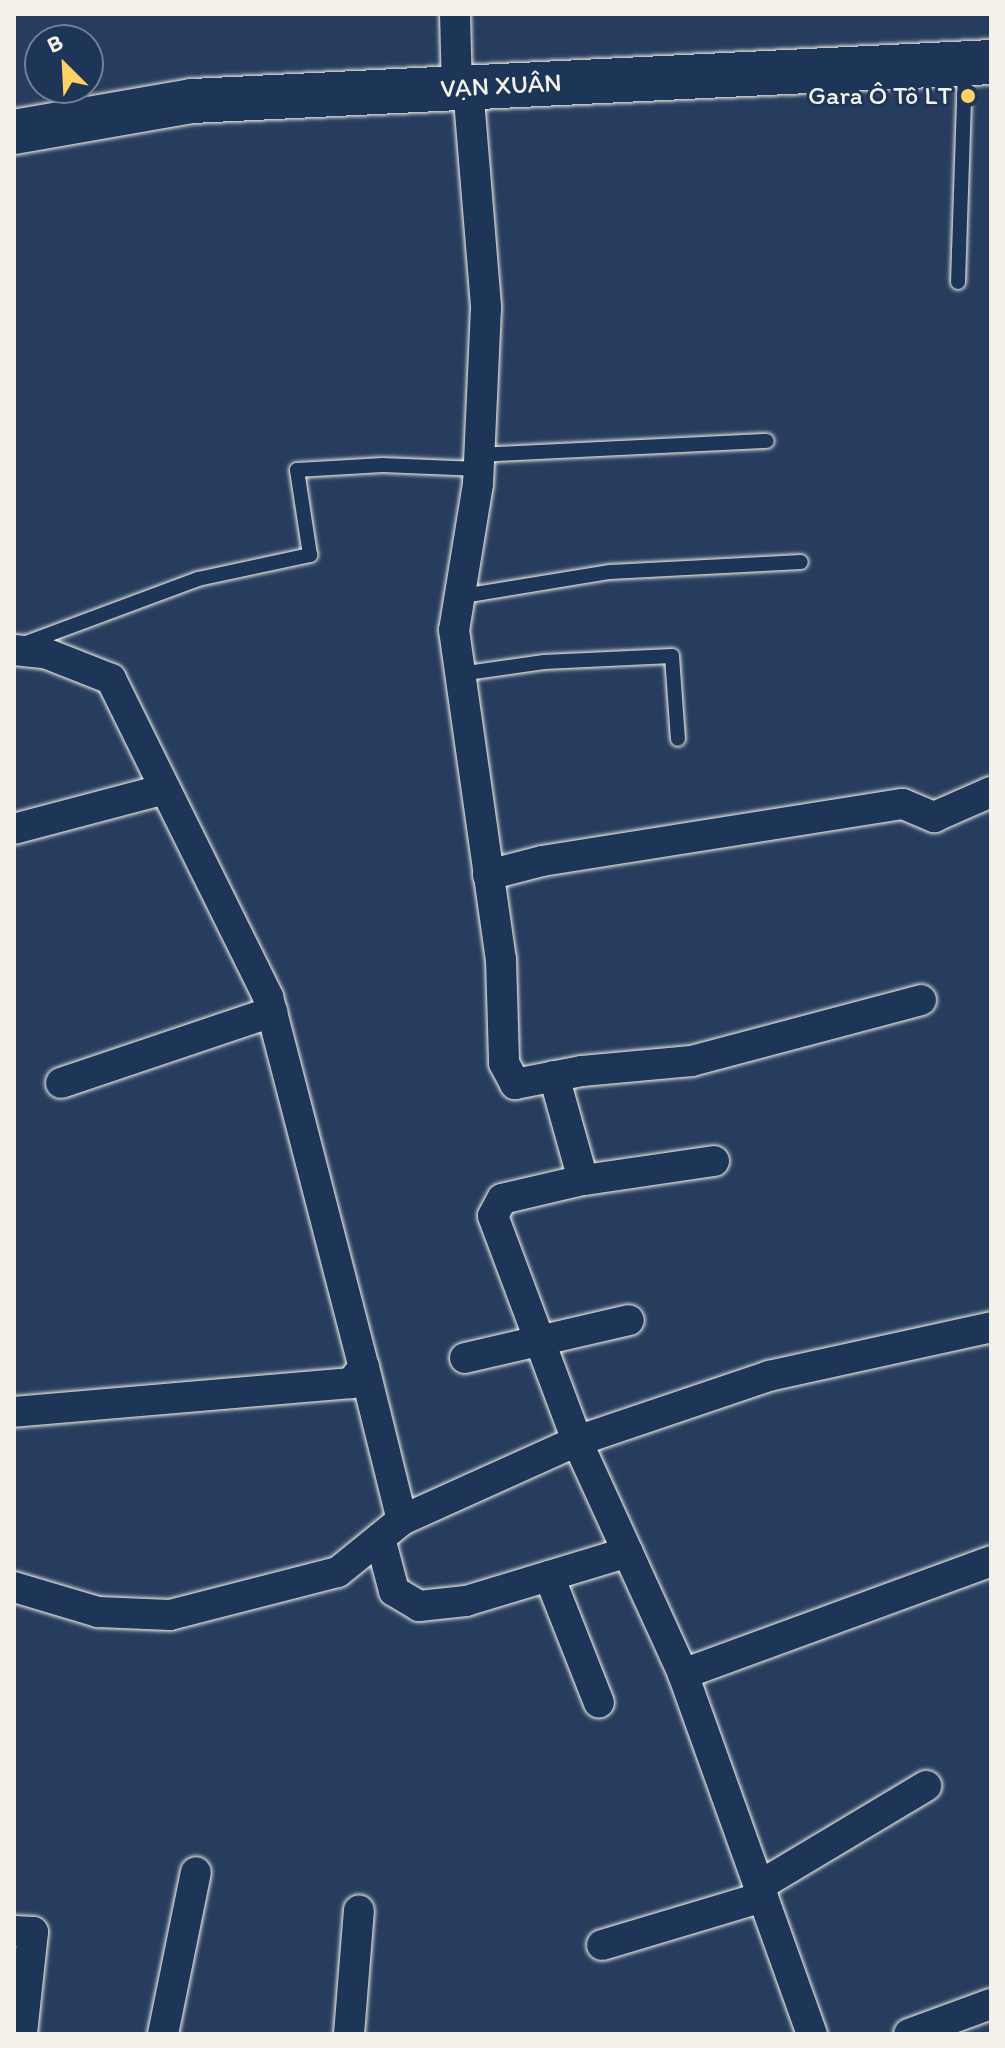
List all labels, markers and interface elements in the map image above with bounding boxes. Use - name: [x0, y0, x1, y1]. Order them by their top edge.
- north arrow: [24, 24, 104, 104]
- text: B: [43, 28, 67, 59]
- street label: VẠN XUÂN: [439, 67, 563, 105]
- place label: Gara Ô Tô LT: [808, 80, 952, 112]
- marker: Gara Ô Tô LT: [959, 87, 977, 105]

